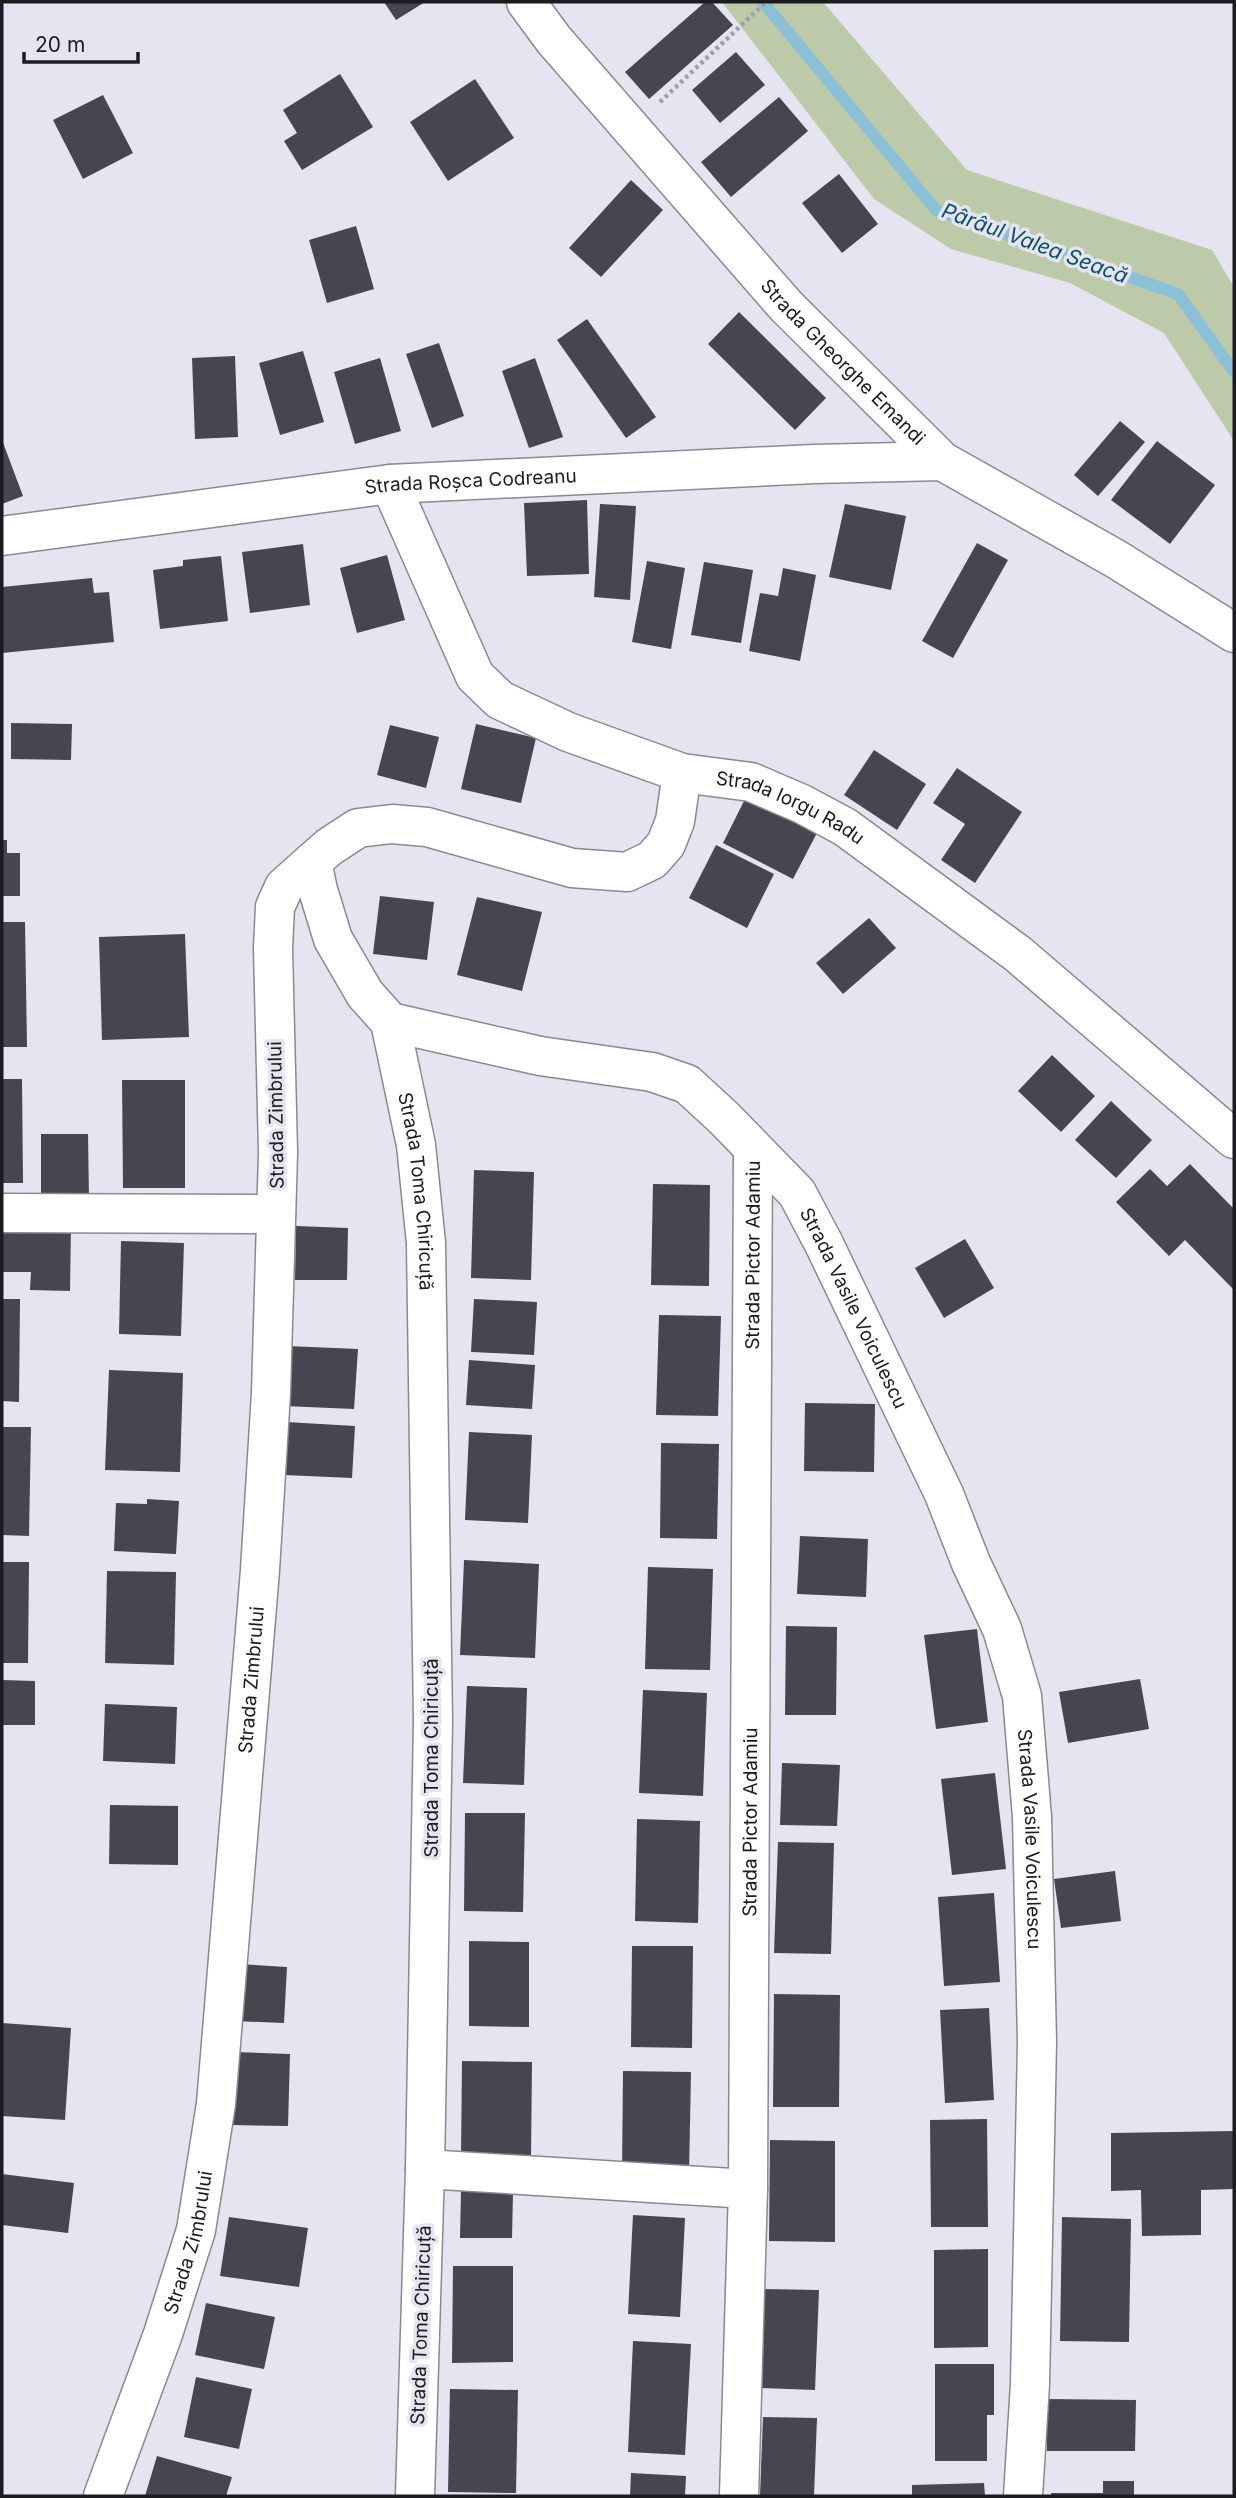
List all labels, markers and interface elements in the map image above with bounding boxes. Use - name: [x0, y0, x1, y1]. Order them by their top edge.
- scale bar: [24, 21, 138, 65]
- text: 20 m: [35, 32, 85, 57]
- water label: Pârâul Valea Seacă: [938, 198, 1132, 288]
- street label: Strada Gheorghe Emandi: [756, 274, 930, 449]
- street label: Strada Roșca Codreanu: [363, 464, 577, 499]
- street label: Strada Iorgu Radu: [715, 766, 869, 849]
- street label: Strada Zimbrului: [263, 1041, 289, 1189]
- street label: Strada Toma Chiricuță: [394, 1090, 438, 1291]
- street label: Strada Pictor Adamiu: [741, 1160, 764, 1350]
- street label: Strada Vasile Voiculescu: [795, 1204, 913, 1412]
- street label: Strada Zimbrului: [233, 1605, 268, 1754]
- street label: Strada Toma Chiricuță: [420, 1658, 443, 1858]
- street label: Strada Pictor Adamiu: [738, 1727, 762, 1917]
- street label: Strada Vasile Voiculescu: [1013, 1728, 1046, 1949]
- street label: Strada Zimbrului: [159, 2169, 217, 2317]
- street label: Strada Toma Chiricuță: [406, 2225, 436, 2425]

